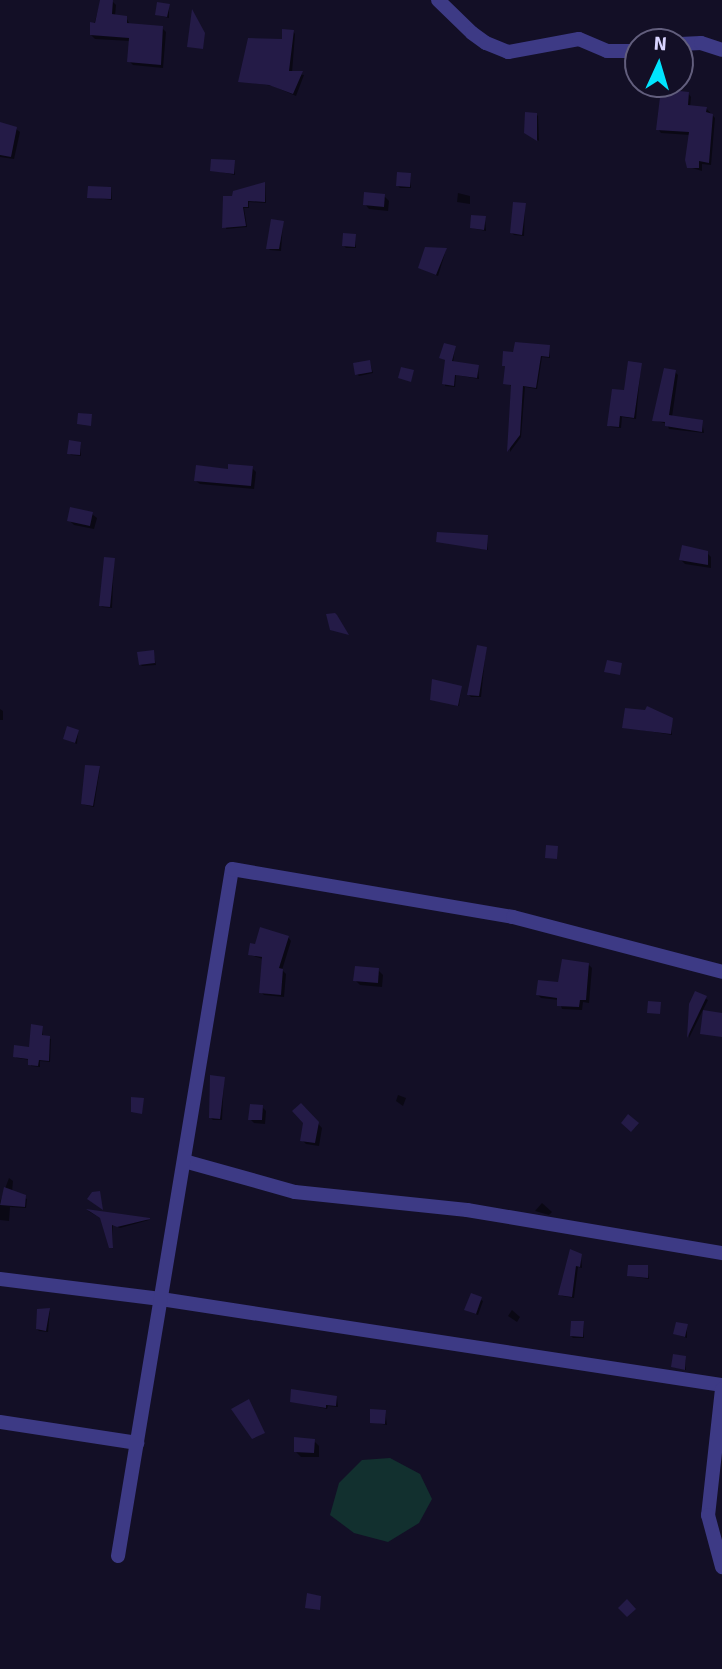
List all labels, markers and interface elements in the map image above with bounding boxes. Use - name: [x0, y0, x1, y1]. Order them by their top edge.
- north arrow: [624, 28, 694, 98]
- text: N: [653, 32, 668, 56]

